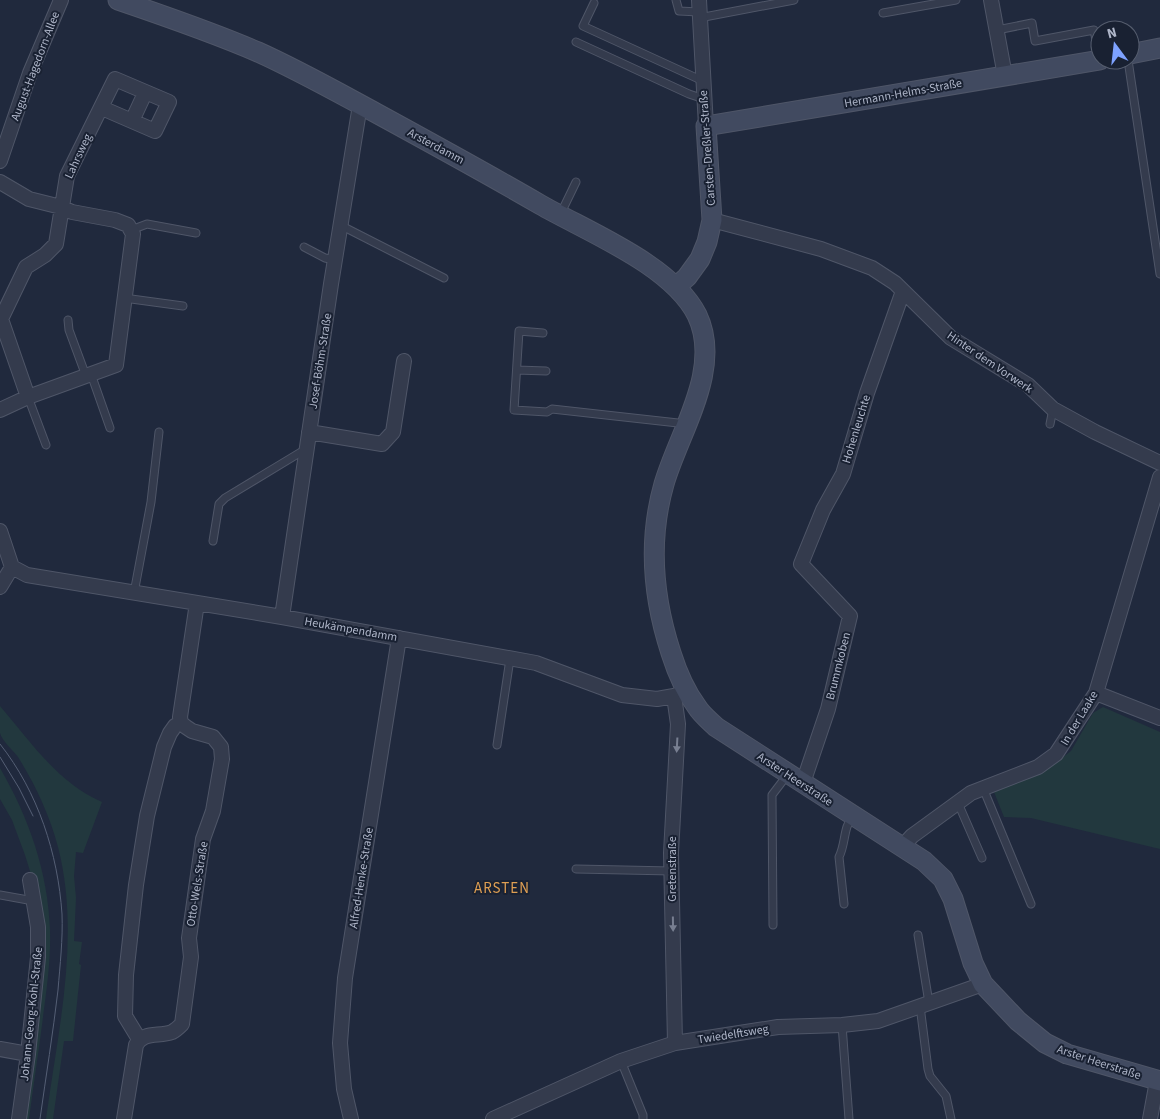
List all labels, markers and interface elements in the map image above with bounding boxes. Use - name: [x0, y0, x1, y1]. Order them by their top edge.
- street label: August-Hagedorn-Allee: [7, 9, 64, 123]
- north arrow: [1090, 20, 1140, 70]
- text: N: [1105, 23, 1119, 44]
- street label: Hermann-Helms-Straße: [843, 75, 963, 112]
- street label: Carsten-Dreßler-Straße: [695, 90, 720, 206]
- street label: Arsterdamm: [404, 124, 467, 169]
- street label: Lahrsweg: [61, 131, 96, 182]
- street label: Josef-Böhm-Straße: [305, 312, 336, 410]
- street label: Hinter dem Vorwerk: [943, 327, 1036, 398]
- street label: Hohenleuchte: [838, 393, 875, 465]
- street label: Heukämpendamm: [303, 613, 399, 646]
- street label: Brummkoben: [822, 631, 855, 702]
- street label: In der Laake: [1056, 688, 1102, 749]
- one-way arrow: [673, 737, 681, 753]
- street label: Arster Heerstraße: [753, 749, 836, 810]
- street label: Alfred-Henke-Straße: [345, 826, 378, 930]
- street label: Gretenstraße: [664, 836, 681, 902]
- street label: Otto-Wels-Straße: [182, 840, 213, 928]
- district label: ARSTEN: [474, 878, 530, 899]
- one-way arrow: [669, 917, 677, 933]
- street label: Johann-Georg-Kohl-Straße: [16, 946, 47, 1082]
- street label: Twiedelftsweg: [696, 1020, 770, 1049]
- street label: Arster Heerstraße: [1055, 1041, 1143, 1084]

